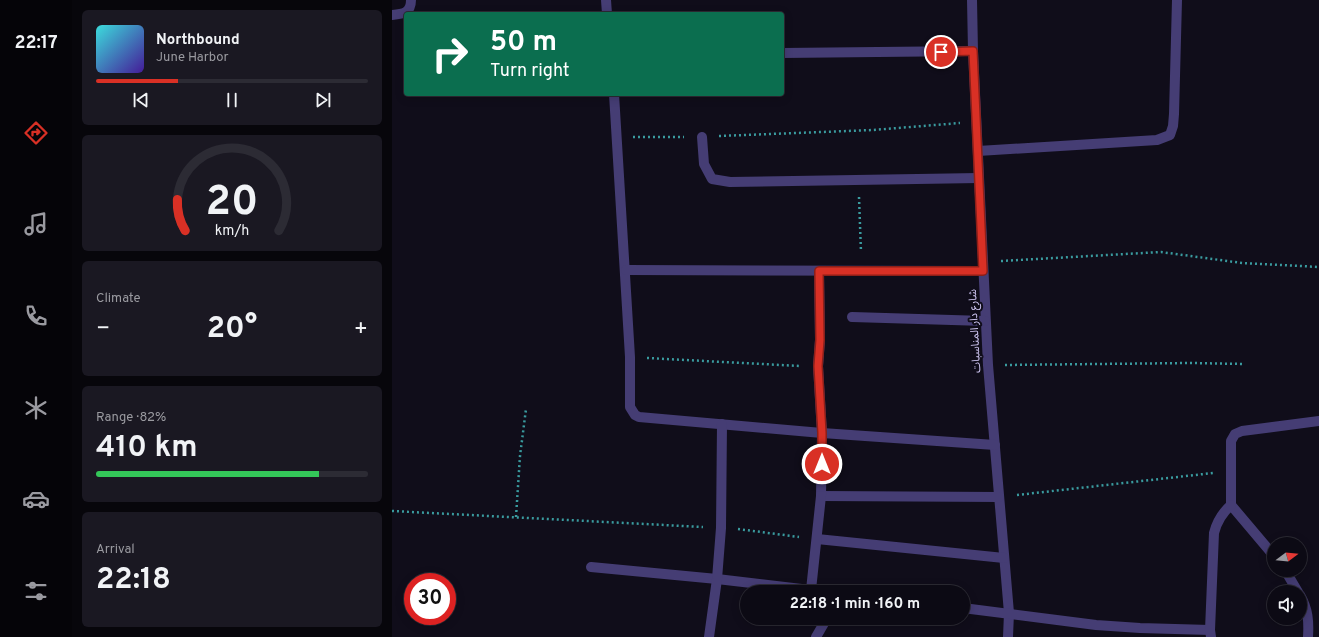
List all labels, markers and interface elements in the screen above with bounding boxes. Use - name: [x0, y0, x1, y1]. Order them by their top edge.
- text: 50 m: [490, 25, 557, 61]
- icon: right: [424, 28, 476, 80]
- text: Northbound: [156, 31, 240, 50]
- text: 22:17: [14, 32, 58, 55]
- pin: [924, 35, 958, 69]
- icon: arrive: [930, 41, 952, 63]
- text: June Harbor: [156, 50, 229, 66]
- text: Turn right: [490, 60, 570, 83]
- icon: previous: [130, 89, 152, 111]
- icon: pause: [221, 89, 243, 111]
- icon: next: [312, 89, 334, 111]
- icon: directions: [22, 119, 50, 147]
- text: 20: [206, 177, 258, 230]
- icon: music: [22, 210, 50, 238]
- text: km/h: [215, 222, 249, 240]
- street label: شارع دار المناسبات: [966, 288, 984, 373]
- text: Climate: [96, 291, 141, 307]
- icon: phone: [22, 302, 50, 330]
- text: 20°: [207, 311, 257, 348]
- text: −: [96, 316, 110, 343]
- text: +: [354, 316, 368, 343]
- icon: climate: [22, 394, 50, 422]
- text: Range · 82%: [96, 410, 166, 426]
- text: 410 km: [96, 430, 198, 467]
- position arrow: [801, 443, 843, 485]
- icon: car: [22, 485, 50, 513]
- north arrow: [1267, 537, 1307, 577]
- map controls: [1267, 537, 1307, 625]
- text: Arrival: [96, 542, 135, 558]
- text: 22:18: [96, 562, 171, 599]
- speed limit sign: 30: [404, 573, 456, 625]
- icon: filters: [22, 577, 50, 605]
- button: sound: [1267, 585, 1307, 625]
- text: 22:18 · 1 min · 160 m: [790, 595, 920, 614]

